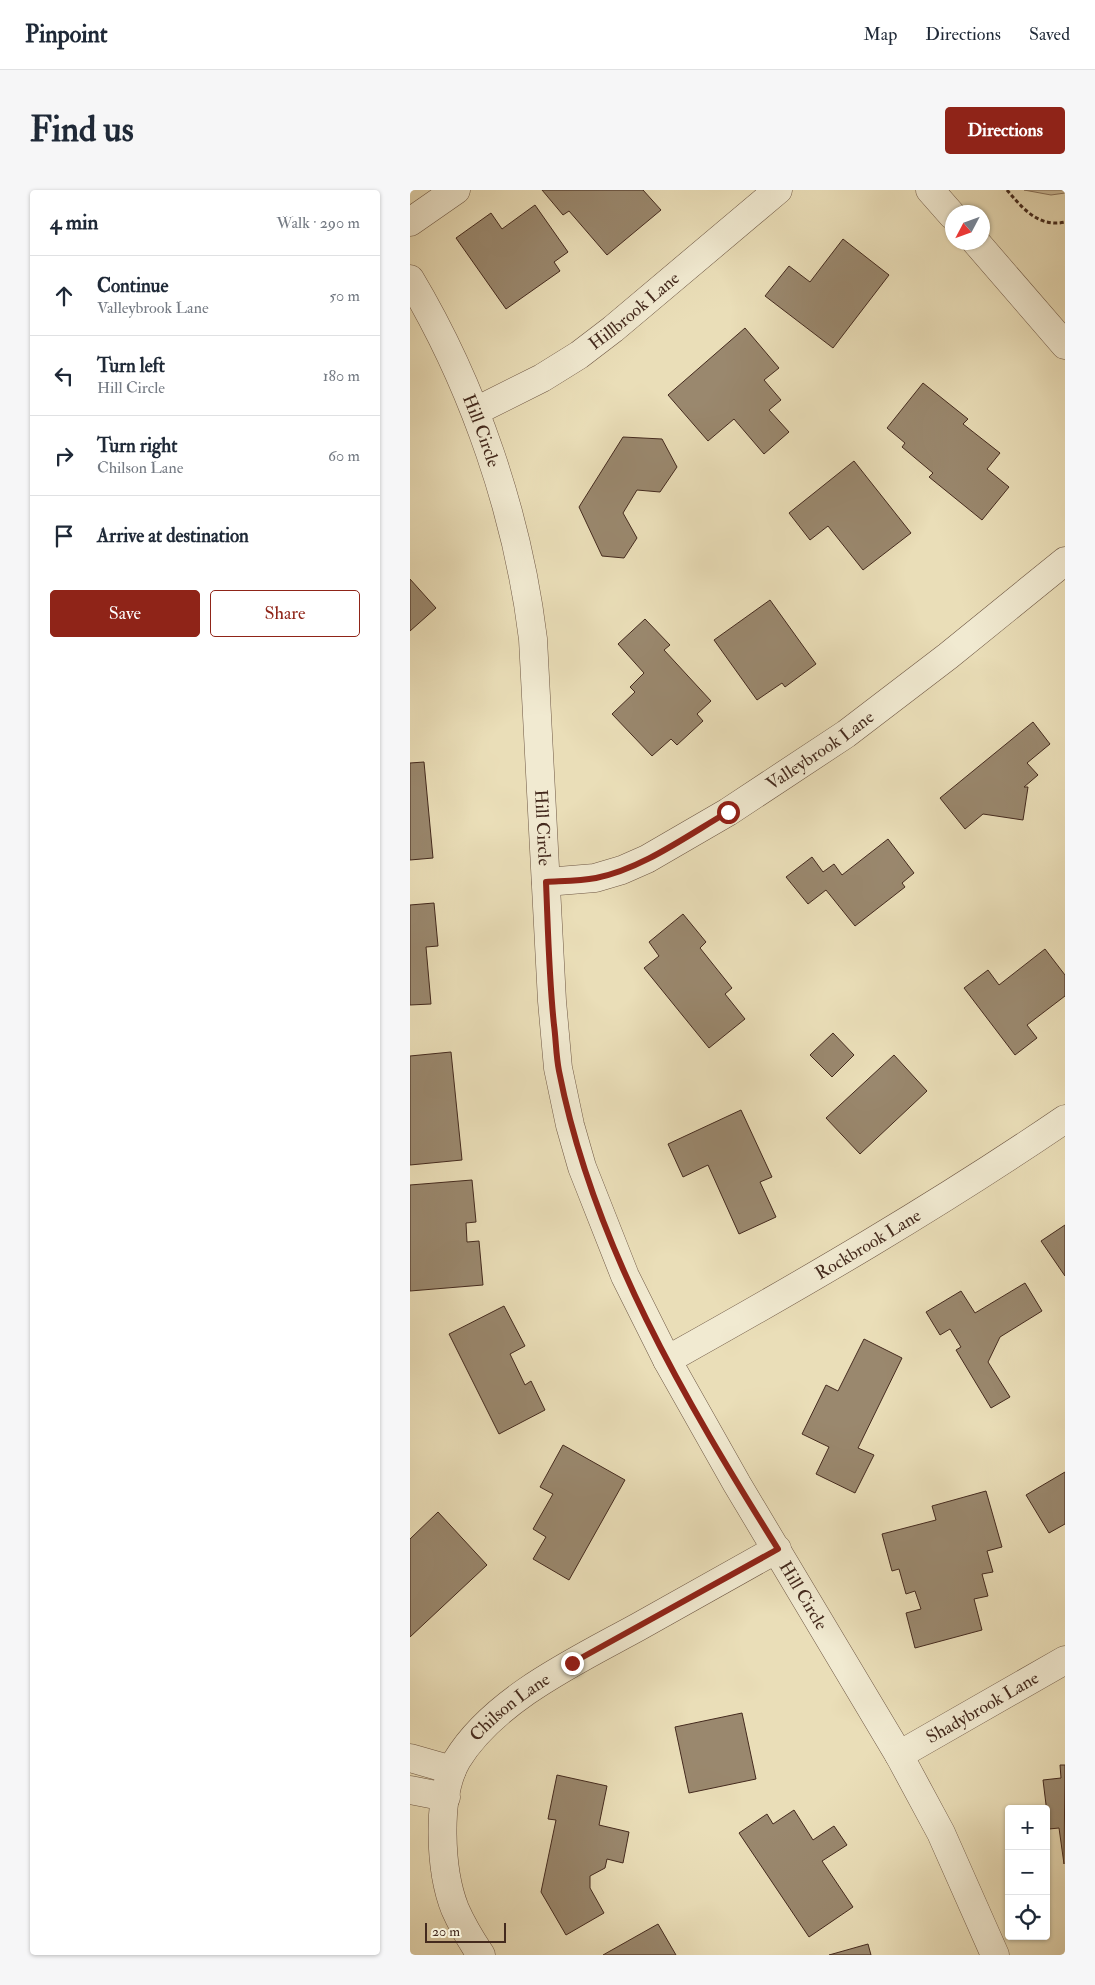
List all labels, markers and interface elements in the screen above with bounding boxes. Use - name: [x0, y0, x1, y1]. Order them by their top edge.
- text: Pinpoint: [25, 19, 108, 50]
- text: Map: [864, 23, 897, 46]
- text: Directions: [925, 23, 1001, 46]
- text: Saved: [1029, 23, 1070, 46]
- button: Directions: [945, 107, 1065, 154]
- text: Find us: [30, 108, 134, 152]
- north arrow: [945, 205, 990, 250]
- text: 4 min: [50, 209, 98, 236]
- text: Walk · 290 m: [277, 213, 360, 233]
- street label: Hillbrook Lane: [584, 266, 685, 355]
- text: Continue: [97, 274, 168, 298]
- icon: ahead: [50, 282, 78, 310]
- text: 50 m: [329, 286, 360, 306]
- text: Valleybrook Lane: [97, 298, 209, 318]
- text: Turn left: [97, 354, 165, 378]
- icon: left: [50, 362, 78, 390]
- text: 180 m: [323, 366, 360, 386]
- text: Hill Circle: [97, 378, 165, 398]
- street label: Hill Circle: [457, 391, 506, 471]
- text: Turn right: [97, 434, 177, 458]
- icon: right: [50, 442, 78, 470]
- text: 60 m: [328, 446, 360, 466]
- text: Chilson Lane: [97, 458, 183, 478]
- icon: arrive: [50, 522, 78, 550]
- text: Arrive at destination: [97, 524, 249, 548]
- button: Save: [50, 590, 200, 637]
- button: Share: [210, 590, 360, 637]
- street label: Valleybrook Lane: [762, 705, 879, 795]
- street label: Hill Circle: [529, 789, 556, 867]
- route start: [717, 801, 740, 824]
- street label: Rockbrook Lane: [811, 1203, 926, 1285]
- street label: Hill Circle: [774, 1557, 833, 1634]
- route end: [561, 1652, 584, 1675]
- street label: Shadybrook Lane: [922, 1666, 1043, 1749]
- street label: Chilson Lane: [464, 1667, 555, 1746]
- map controls: [1005, 1805, 1050, 1940]
- button: +: [1005, 1805, 1050, 1850]
- button: −: [1005, 1850, 1050, 1895]
- button: locate: [1005, 1895, 1050, 1940]
- scale bar: [425, 1920, 506, 1943]
- text: 20 m: [432, 1923, 460, 1940]

